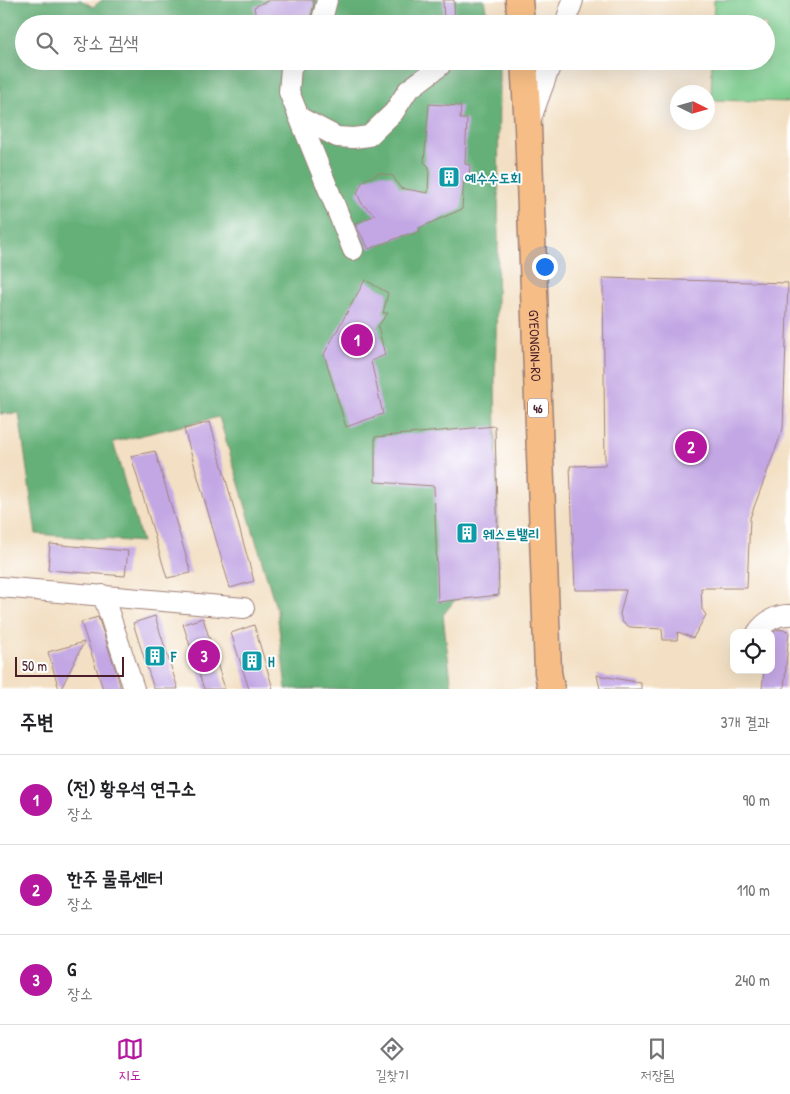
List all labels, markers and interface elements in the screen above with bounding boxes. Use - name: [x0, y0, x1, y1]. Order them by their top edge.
- search box: [15, 15, 775, 70]
- icon: search: [33, 29, 61, 57]
- text: 장소 검색: [73, 29, 139, 55]
- north arrow: [670, 85, 715, 130]
- building icon: 예수수도회: [437, 165, 461, 189]
- place label: 예수수도회: [465, 168, 521, 187]
- your location: [532, 254, 558, 280]
- street label: GYEONGIN-RO: [525, 310, 547, 382]
- pin: 1: [341, 321, 373, 359]
- road number: 46: [528, 398, 548, 418]
- pin: 2: [675, 428, 707, 466]
- building icon: 웨스트밸리: [455, 521, 479, 545]
- place label: 웨스트밸리: [483, 524, 539, 543]
- map controls: [730, 629, 775, 674]
- button: locate: [730, 629, 775, 674]
- pin: 3: [188, 637, 220, 675]
- building icon: F: [143, 644, 167, 668]
- place label: F: [170, 647, 177, 666]
- building icon: H: [240, 649, 264, 673]
- place label: H: [268, 652, 275, 671]
- scale bar: [15, 654, 124, 677]
- text: 50 m: [22, 656, 47, 675]
- text: 주변: [20, 707, 54, 736]
- text: 3개 결과: [721, 711, 770, 733]
- text: (전) 황우석 연구소: [67, 775, 196, 801]
- text: 1: [33, 789, 39, 811]
- text: 90 m: [742, 789, 770, 811]
- text: 장소: [67, 802, 93, 824]
- text: 한주 물류센터: [67, 865, 163, 891]
- text: 2: [32, 879, 40, 901]
- text: 110 m: [737, 879, 770, 901]
- text: 장소: [67, 892, 93, 914]
- text: G: [67, 956, 76, 982]
- text: 3: [32, 969, 40, 991]
- text: 240 m: [735, 969, 770, 991]
- text: 장소: [67, 982, 93, 1004]
- tab: 지도: [116, 1035, 144, 1085]
- tab: 길찾기: [375, 1035, 409, 1085]
- tab: 저장됨: [640, 1035, 674, 1085]

